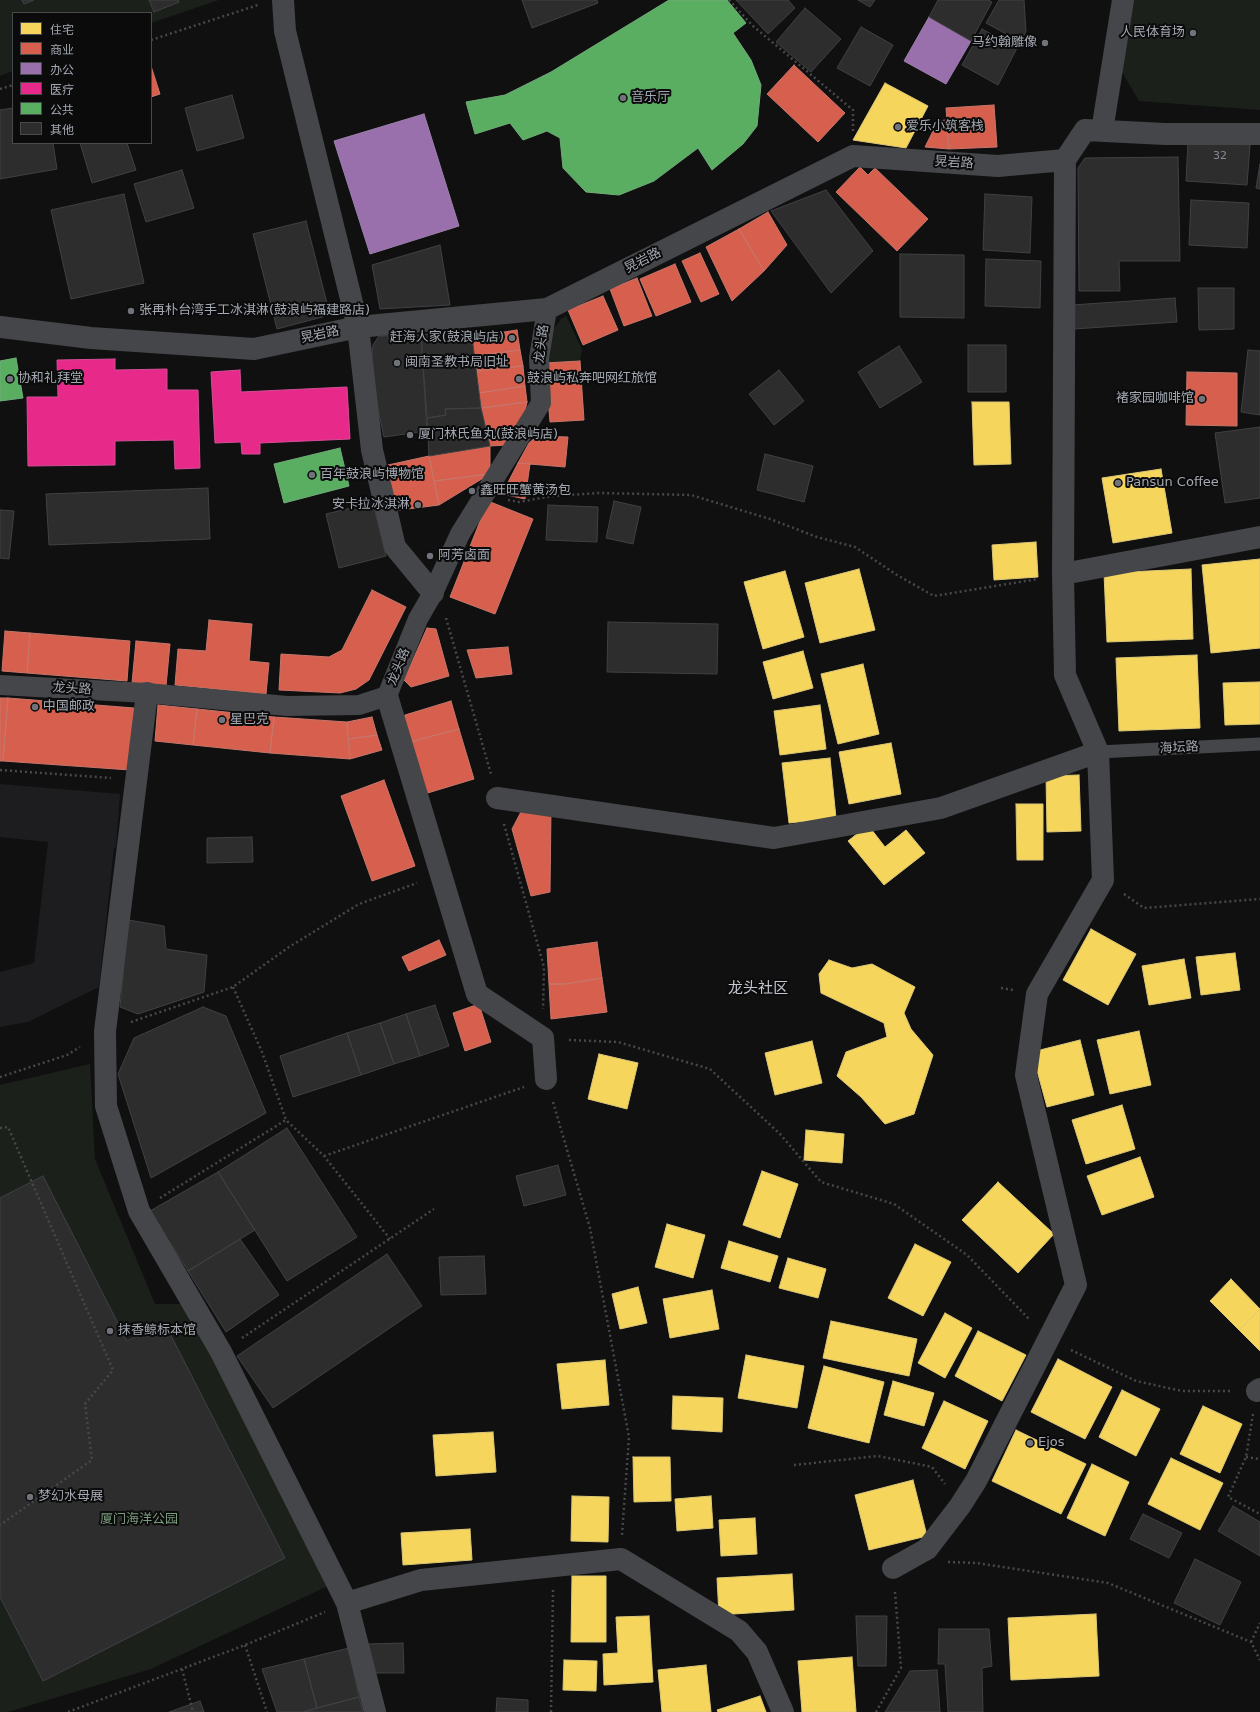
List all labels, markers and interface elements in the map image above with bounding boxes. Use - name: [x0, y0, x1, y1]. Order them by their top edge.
- legend: [12, 12, 152, 144]
- text: 住宅: [50, 23, 74, 37]
- place label: 人民体育场: [1120, 25, 1185, 41]
- marker: 人民体育场: [1188, 28, 1198, 38]
- place label: 马约翰雕像: [972, 35, 1037, 51]
- marker: 马约翰雕像: [1040, 38, 1050, 48]
- text: 商业: [50, 43, 74, 57]
- text: 办公: [50, 63, 74, 77]
- text: 医疗: [50, 83, 74, 97]
- place label: 音乐厅: [631, 90, 670, 106]
- marker: 音乐厅: [618, 93, 628, 103]
- text: 公共: [50, 103, 74, 117]
- place label: 爱乐小筑客栈: [906, 119, 984, 135]
- marker: 爱乐小筑客栈: [893, 122, 903, 132]
- text: 其他: [50, 123, 74, 137]
- house number: 32: [1213, 149, 1227, 163]
- street label: 晃岩路: [934, 154, 974, 172]
- street label: 晃岩路: [622, 245, 664, 277]
- place label: 张再朴台湾手工冰淇淋(鼓浪屿福建路店): [139, 303, 370, 319]
- marker: 张再朴台湾手工冰淇淋(鼓浪屿福建路店): [126, 306, 136, 316]
- street label: 晃岩路: [299, 323, 341, 347]
- street label: 龙头路: [532, 324, 552, 364]
- place label: 赶海人家(鼓浪屿店): [390, 330, 504, 346]
- marker: 赶海人家(鼓浪屿店): [507, 333, 517, 343]
- place label: 闽南圣教书局旧址: [405, 355, 509, 371]
- marker: 闽南圣教书局旧址: [392, 358, 402, 368]
- place label: 协和礼拜堂: [18, 371, 83, 387]
- place label: 鼓浪屿私奔吧网红旅馆: [527, 371, 657, 387]
- marker: 协和礼拜堂: [5, 374, 15, 384]
- marker: 鼓浪屿私奔吧网红旅馆: [514, 374, 524, 384]
- place label: 褚家园咖啡馆: [1116, 391, 1194, 407]
- marker: 褚家园咖啡馆: [1197, 394, 1207, 404]
- place label: 厦门林氏鱼丸(鼓浪屿店): [418, 427, 558, 443]
- marker: 厦门林氏鱼丸(鼓浪屿店): [405, 430, 415, 440]
- place label: 百年鼓浪屿博物馆: [320, 467, 424, 483]
- marker: 百年鼓浪屿博物馆: [307, 470, 317, 480]
- place label: Pansun Coffee: [1126, 475, 1219, 491]
- marker: Pansun Coffee: [1113, 478, 1123, 488]
- place label: 鑫旺旺蟹黄汤包: [480, 483, 571, 499]
- marker: 鑫旺旺蟹黄汤包: [467, 486, 477, 496]
- place label: 安卡拉冰淇淋: [332, 497, 410, 513]
- marker: 安卡拉冰淇淋: [413, 500, 423, 510]
- place label: 阿芳卤面: [438, 548, 490, 564]
- marker: 阿芳卤面: [425, 551, 435, 561]
- street label: 龙头路: [384, 646, 414, 688]
- street label: 龙头路: [52, 680, 92, 698]
- place label: 中国邮政: [43, 699, 95, 715]
- marker: 中国邮政: [30, 702, 40, 712]
- place label: 星巴克: [230, 712, 269, 728]
- marker: 星巴克: [217, 715, 227, 725]
- street label: 海坛路: [1159, 739, 1199, 757]
- district label: 龙头社区: [728, 980, 788, 998]
- place label: 抹香鲸标本馆: [118, 1323, 196, 1339]
- marker: 抹香鲸标本馆: [105, 1326, 115, 1336]
- place label: Ejos: [1038, 1435, 1065, 1451]
- marker: Ejos: [1025, 1438, 1035, 1448]
- place label: 梦幻水母展: [38, 1489, 103, 1505]
- marker: 梦幻水母展: [25, 1492, 35, 1502]
- park label: 厦门海洋公园: [100, 1512, 178, 1528]

